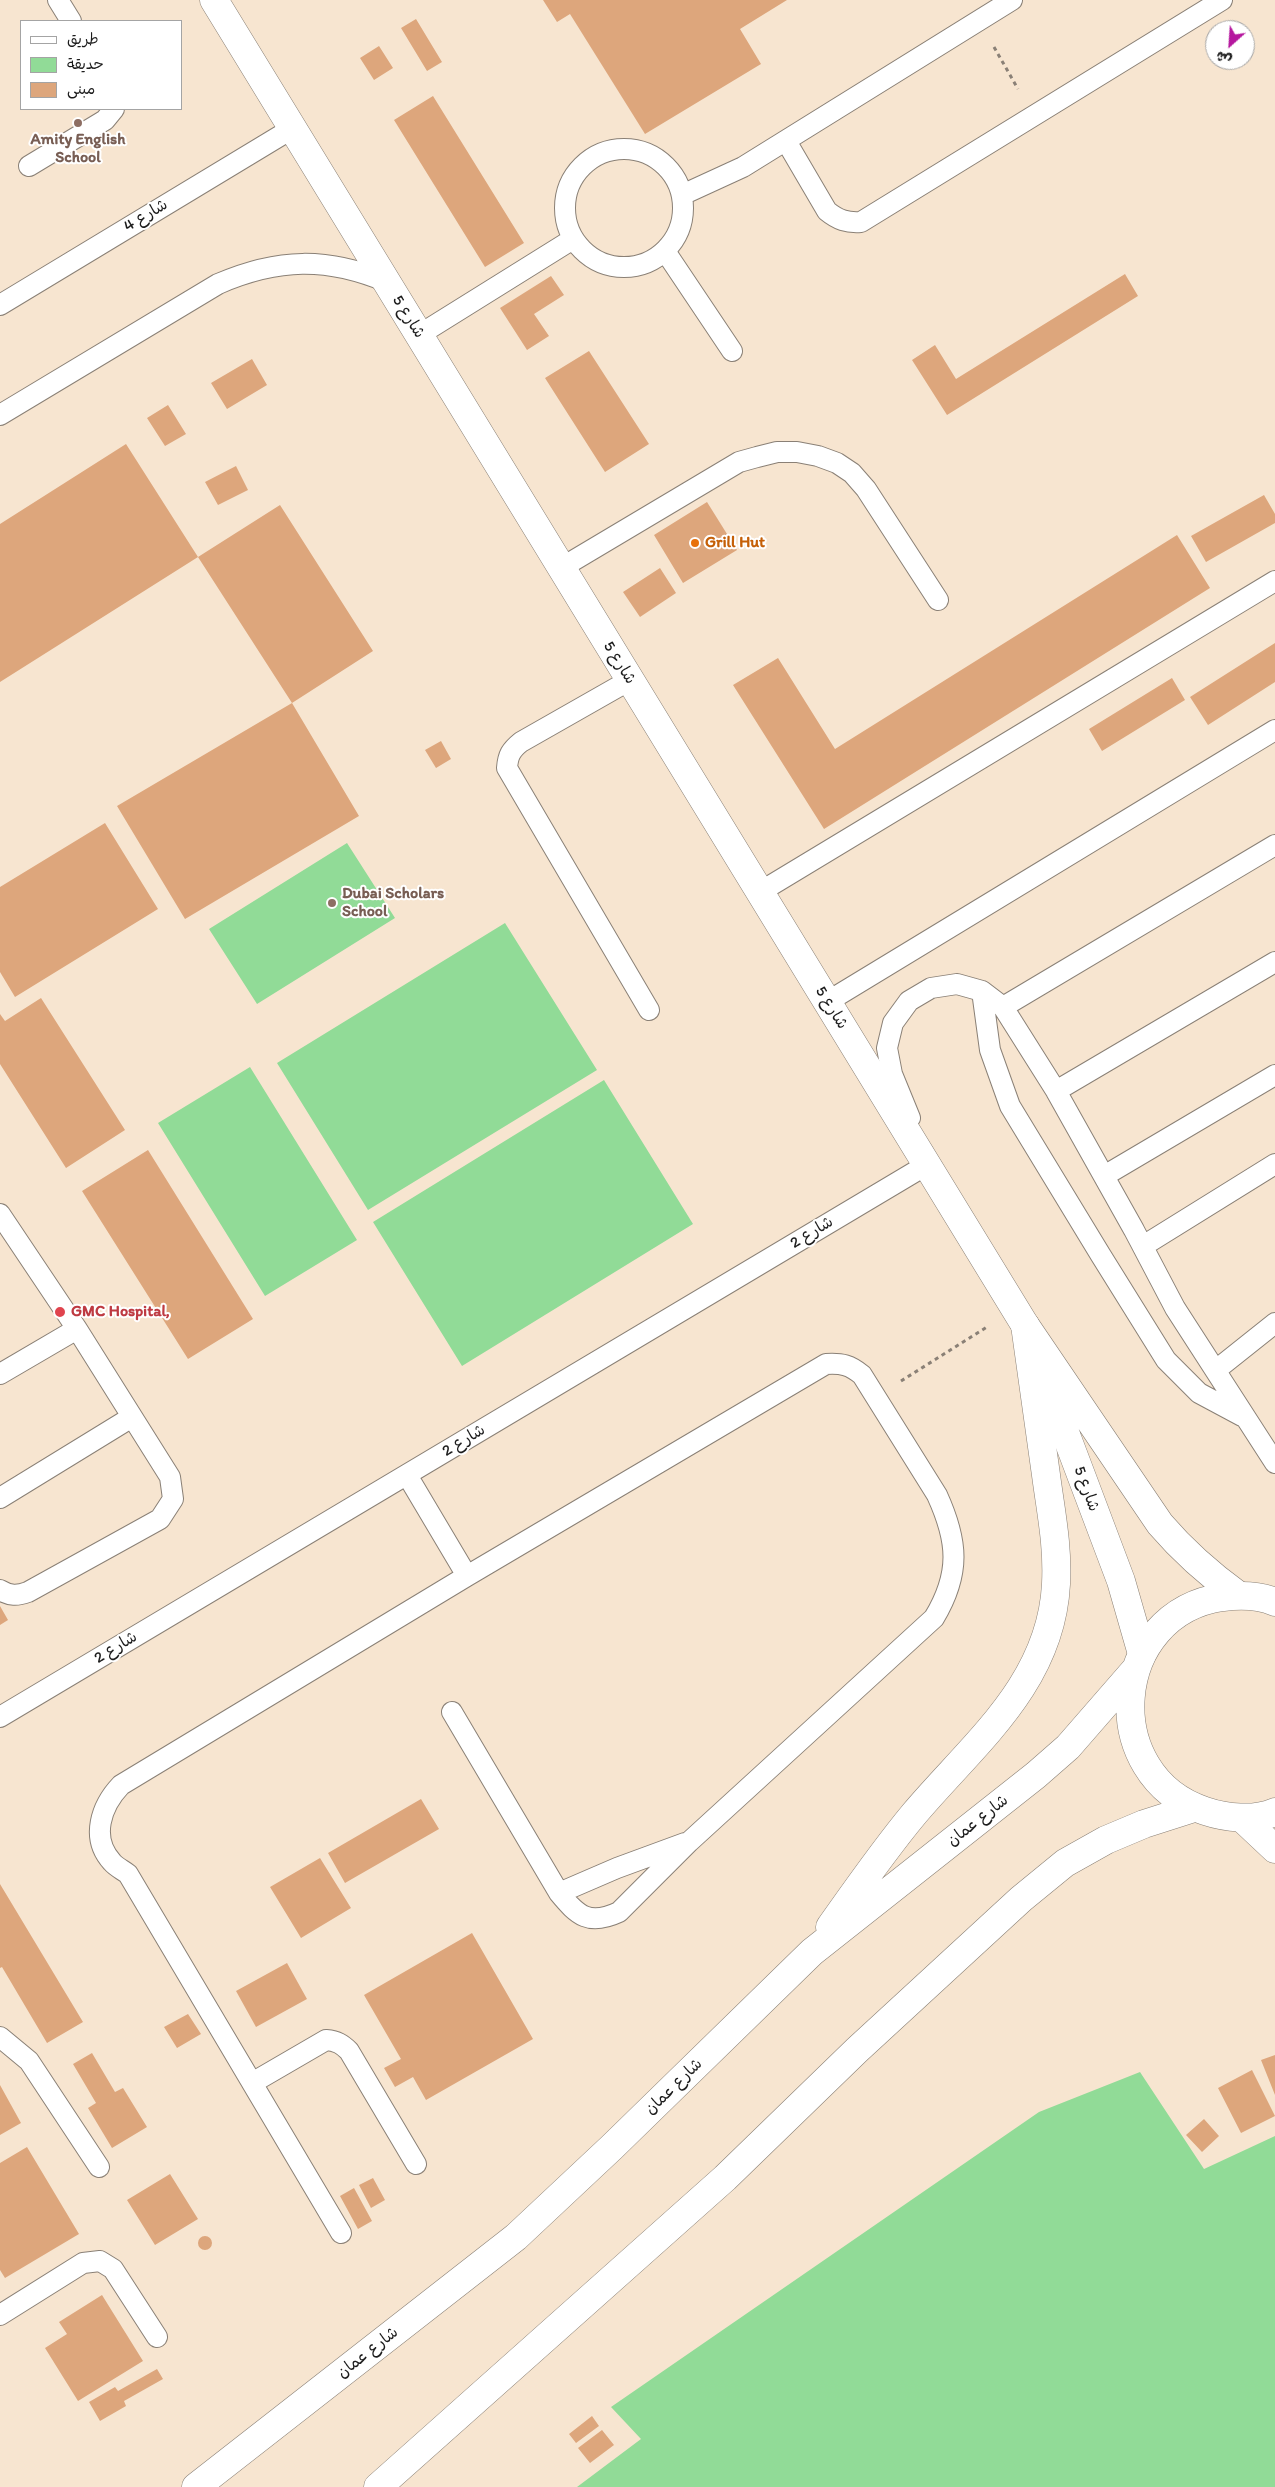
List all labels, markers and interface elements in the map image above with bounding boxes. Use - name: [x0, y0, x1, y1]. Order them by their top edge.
- legend: [20, 20, 182, 110]
- north arrow: [1205, 20, 1255, 70]
- text: طريق: [67, 30, 99, 48]
- text: ش: [1213, 47, 1234, 69]
- text: حديقة: [67, 55, 104, 73]
- text: مبنى: [67, 80, 95, 98]
- marker: Amity English School: [72, 117, 84, 129]
- place label: Amity English School: [31, 130, 125, 168]
- street label: شارع 4: [121, 195, 171, 237]
- street label: شارع 5: [388, 292, 428, 342]
- place label: Grill Hut: [705, 533, 765, 553]
- marker: Grill Hut: [689, 537, 701, 549]
- street label: شارع 5: [599, 638, 639, 688]
- place label: Dubai Scholars School: [342, 884, 444, 922]
- marker: Dubai Scholars School: [326, 897, 338, 909]
- street label: شارع 5: [811, 983, 851, 1033]
- street label: شارع 2: [787, 1213, 837, 1253]
- place label: GMC Hospital,: [71, 1302, 170, 1322]
- marker: GMC Hospital,: [53, 1305, 67, 1319]
- street label: شارع 2: [439, 1421, 489, 1461]
- street label: شارع 5: [1069, 1464, 1103, 1514]
- street label: شارع 2: [91, 1628, 141, 1668]
- street label: شارع عمان: [944, 1791, 1012, 1851]
- street label: شارع عمان: [641, 2055, 707, 2119]
- street label: شارع عمان: [334, 2323, 402, 2383]

